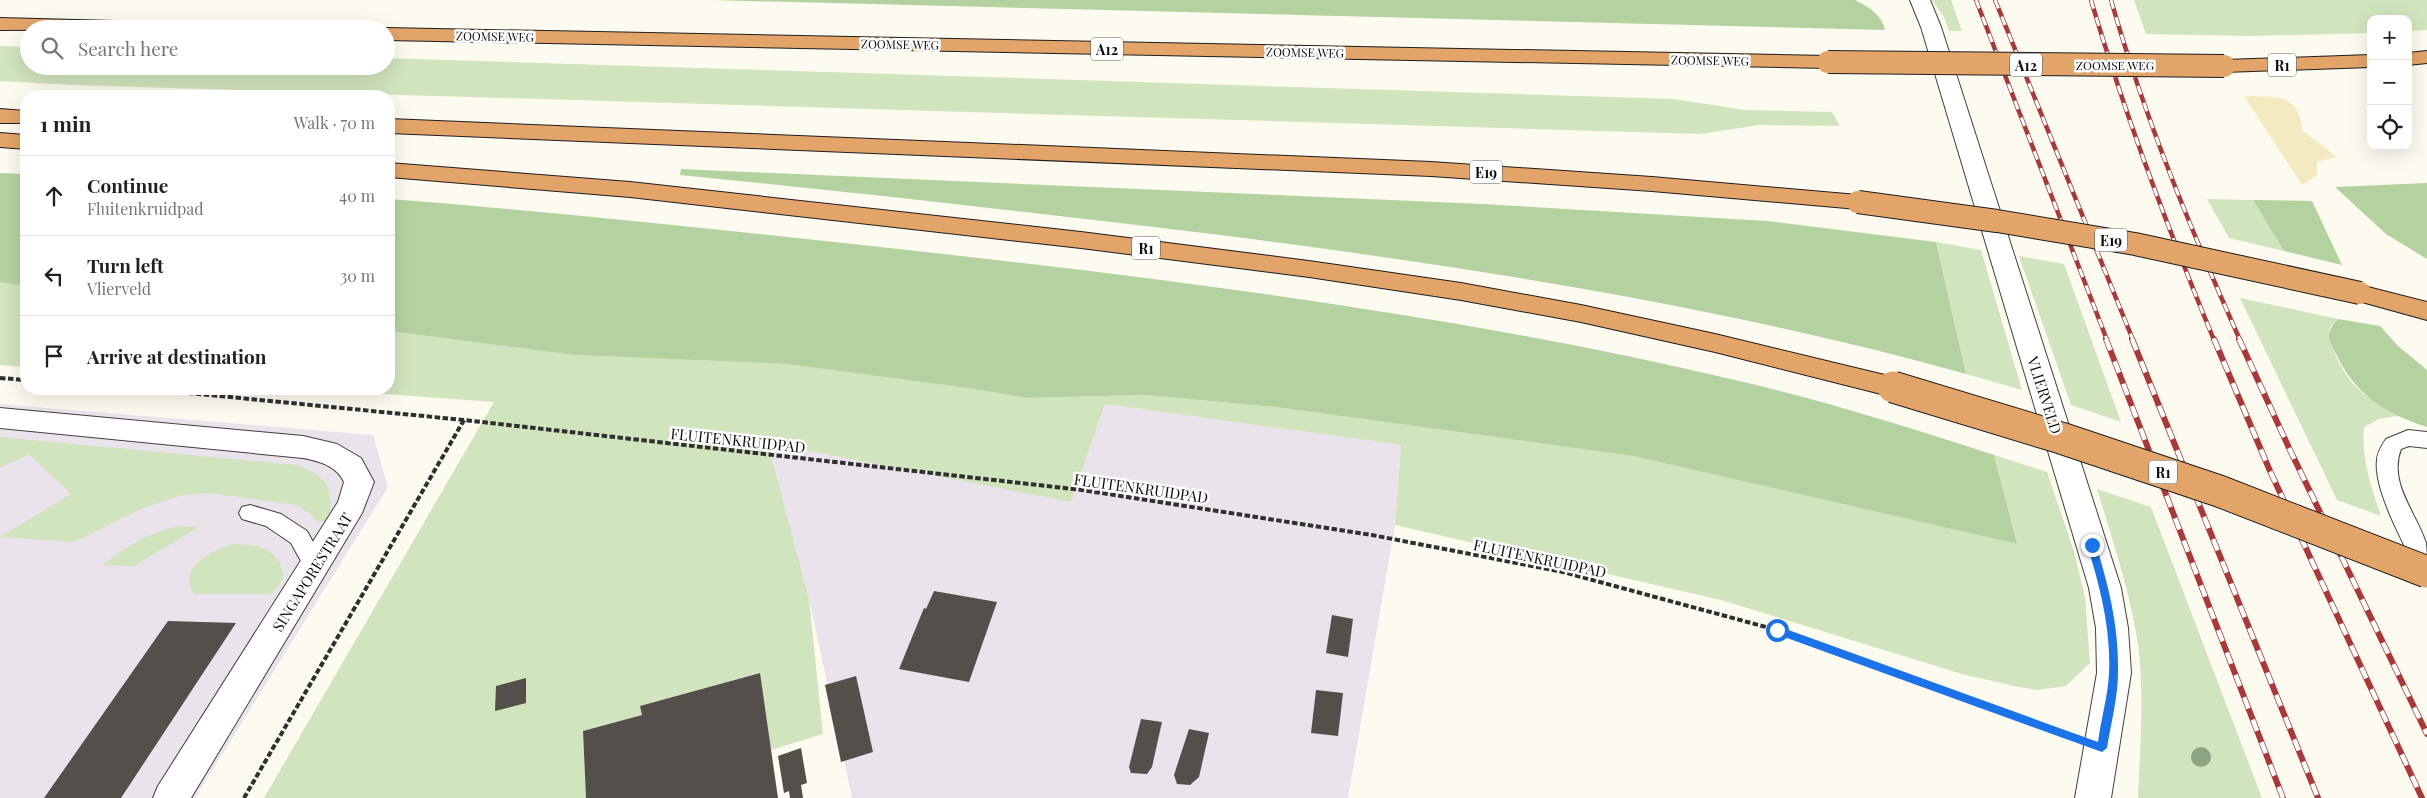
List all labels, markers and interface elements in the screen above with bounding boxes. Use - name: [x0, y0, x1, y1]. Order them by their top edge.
- map controls: [2367, 15, 2412, 150]
- button: +: [2367, 15, 2412, 60]
- search box: [20, 20, 395, 75]
- street label: ZOOMSE WEG: [456, 27, 535, 45]
- icon: search: [38, 34, 66, 62]
- text: Search here: [78, 35, 178, 61]
- street label: ZOOMSE WEG: [861, 35, 940, 53]
- road number: A12: [1091, 38, 1123, 61]
- street label: ZOOMSE WEG: [1266, 43, 1345, 61]
- street label: ZOOMSE WEG: [1671, 51, 1750, 69]
- road number: A12: [2010, 54, 2042, 76]
- road number: R1: [2268, 54, 2296, 76]
- street label: ZOOMSE WEG: [2076, 57, 2155, 73]
- button: −: [2367, 60, 2412, 105]
- button: locate: [2367, 105, 2412, 150]
- text: 1 min: [40, 109, 91, 137]
- text: Walk · 70 m: [294, 112, 375, 133]
- road number: E19: [1470, 160, 1502, 183]
- text: Continue: [87, 172, 168, 198]
- icon: ahead: [40, 182, 68, 210]
- text: 40 m: [339, 185, 375, 206]
- text: Fluitenkruidpad: [87, 198, 204, 219]
- road number: E19: [2095, 228, 2127, 252]
- road number: R1: [1132, 237, 1160, 260]
- text: Turn left: [87, 252, 164, 278]
- icon: left: [40, 262, 68, 290]
- text: 30 m: [340, 265, 375, 286]
- text: Vlierveld: [87, 278, 151, 299]
- icon: arrive: [40, 342, 68, 370]
- text: Arrive at destination: [87, 343, 267, 369]
- street label: VLIERVELD: [2023, 353, 2067, 436]
- street label: FLUITENKRUIDPAD: [670, 423, 806, 457]
- road number: R1: [2149, 461, 2177, 484]
- street label: FLUITENKRUIDPAD: [1073, 469, 1210, 507]
- street label: SINGAPORESTRAAT: [267, 509, 357, 635]
- street label: FLUITENKRUIDPAD: [1472, 534, 1608, 582]
- route end: [2081, 534, 2104, 557]
- route start: [1766, 619, 1789, 642]

